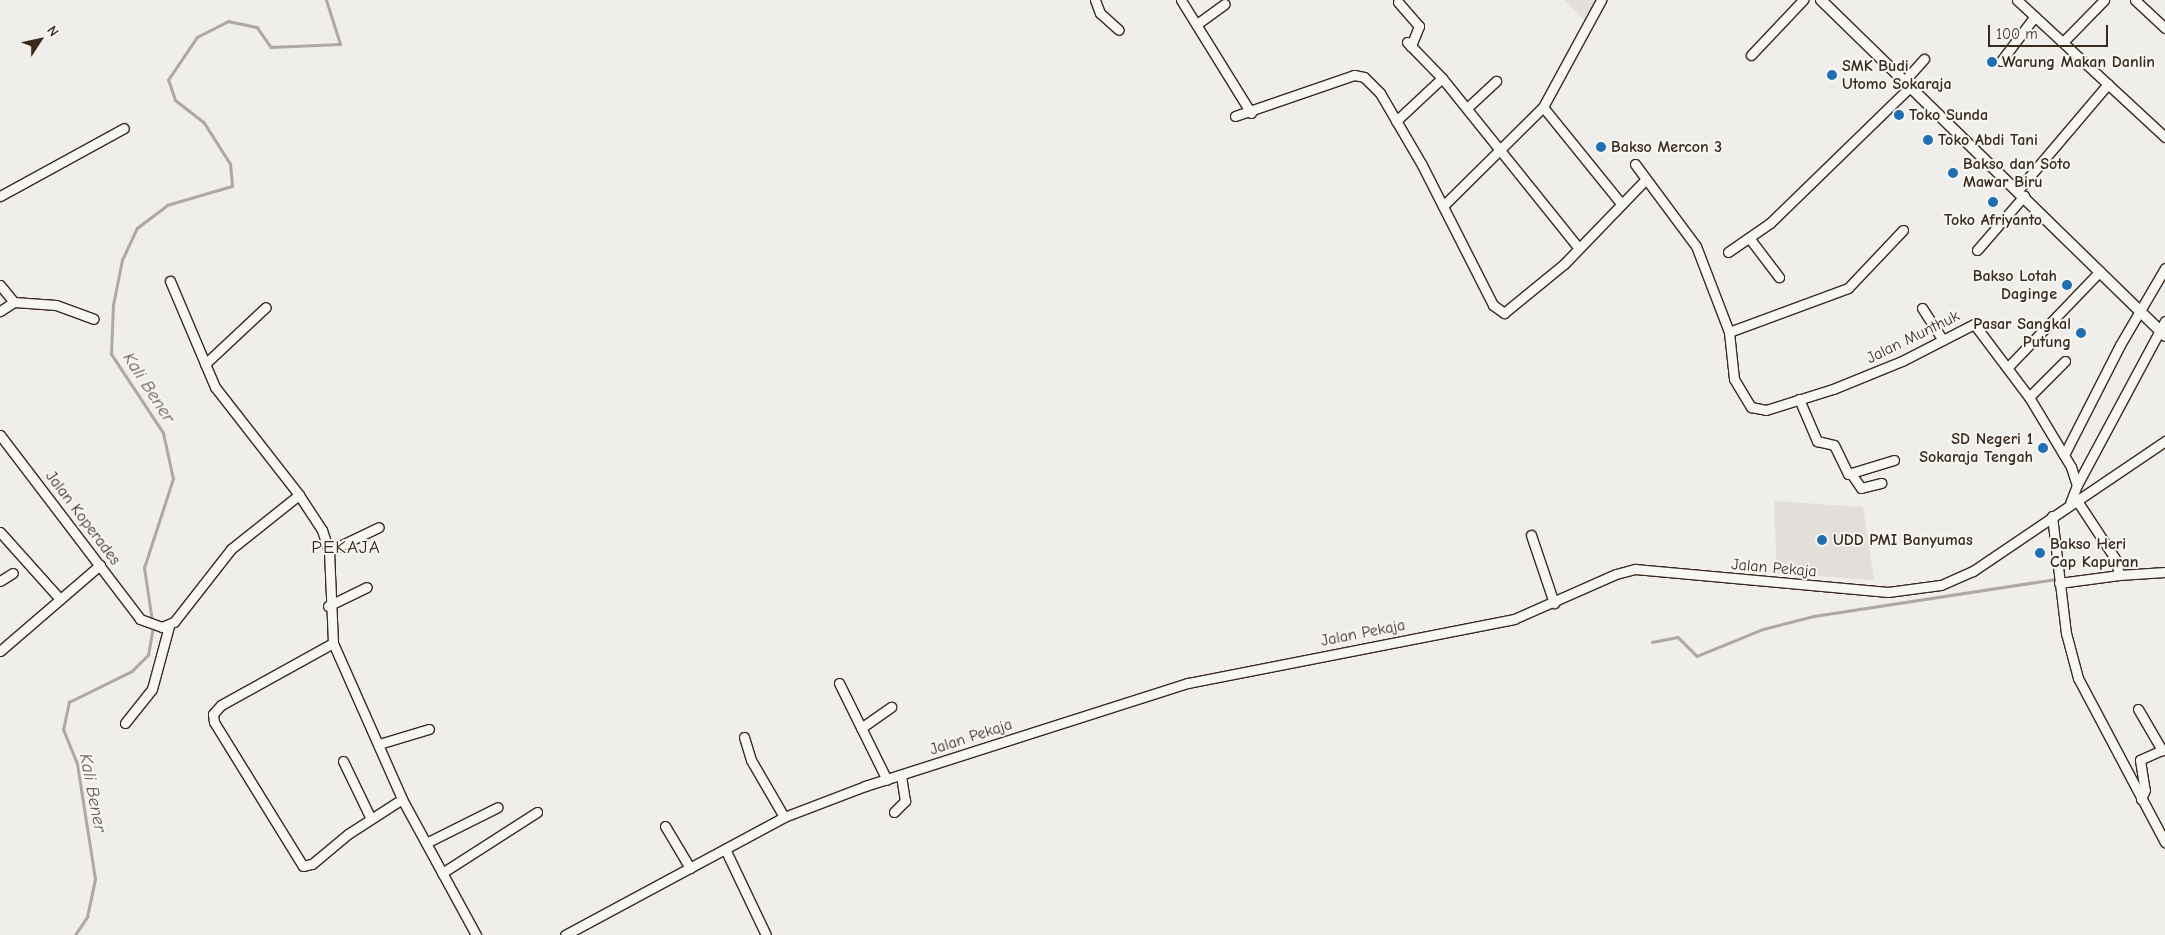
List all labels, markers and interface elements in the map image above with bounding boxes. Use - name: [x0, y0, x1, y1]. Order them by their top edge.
- north arrow: [15, 15, 65, 65]
- scale bar: [1990, 15, 2110, 47]
- text: N: [43, 22, 62, 40]
- text: 100 m: [1996, 25, 2038, 43]
- place label: Warung Makan Danlin: [2002, 52, 2155, 72]
- place label: SMK Budi Utomo Sokaraja: [1842, 56, 1952, 94]
- marker: Warung Makan Danlin: [1986, 56, 1998, 68]
- marker: SMK Budi Utomo Sokaraja: [1826, 69, 1838, 81]
- place label: Toko Sunda: [1909, 105, 1988, 125]
- marker: Toko Sunda: [1893, 109, 1905, 121]
- place label: Toko Abdi Tani: [1938, 130, 2038, 150]
- marker: Toko Abdi Tani: [1922, 134, 1934, 146]
- place label: Bakso Mercon 3: [1611, 137, 1722, 157]
- marker: Bakso Mercon 3: [1595, 141, 1607, 153]
- place label: Bakso dan Soto Mawar Biru: [1963, 154, 2070, 192]
- marker: Bakso dan Soto Mawar Biru: [1947, 167, 1959, 179]
- marker: Toko Afriyanto: [1987, 196, 1999, 208]
- place label: Toko Afriyanto: [1944, 210, 2042, 230]
- place label: Bakso Lotah Daginge: [1973, 266, 2057, 304]
- marker: Bakso Lotah Daginge: [2061, 279, 2073, 291]
- street label: Jalan Munthuk: [1863, 306, 1963, 368]
- place label: Pasar Sangkal Putung: [1973, 314, 2071, 352]
- marker: Pasar Sangkal Putung: [2075, 327, 2087, 339]
- water label: Kali Bener: [117, 349, 179, 427]
- place label: SD Negeri 1 Sokaraja Tengah: [1919, 429, 2033, 467]
- marker: SD Negeri 1 Sokaraja Tengah: [2037, 442, 2049, 454]
- street label: Jalan Koperades: [41, 467, 125, 569]
- place label: UDD PMI Banyumas: [1833, 530, 1973, 550]
- marker: UDD PMI Banyumas: [1815, 533, 1829, 547]
- place label: Bakso Heri Cap Kapuran: [2050, 534, 2138, 572]
- district label: PEKAJA: [311, 537, 381, 559]
- marker: Bakso Heri Cap Kapuran: [2034, 547, 2046, 559]
- street label: Jalan Pekaja: [1731, 555, 1817, 581]
- street label: Jalan Pekaja: [1319, 615, 1407, 651]
- street label: Jalan Pekaja: [927, 715, 1015, 759]
- water label: Kali Bener: [74, 752, 110, 834]

